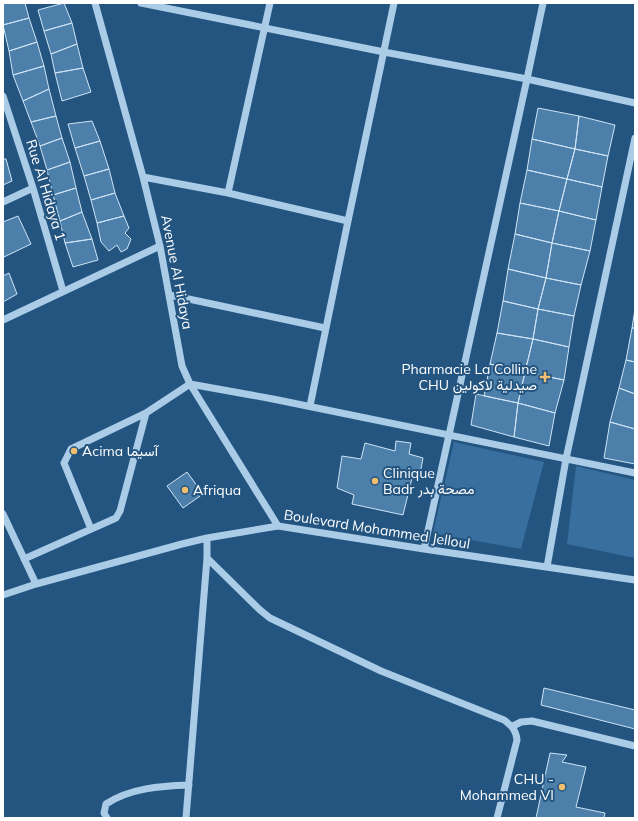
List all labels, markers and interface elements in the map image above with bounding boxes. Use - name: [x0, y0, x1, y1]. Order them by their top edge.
- street label: Rue Al Hidaya 1: [22, 137, 70, 243]
- street label: Avenue Al Hidaya: [157, 213, 197, 331]
- place label: Pharmacie La Colline CHU صيدلية لاكولين: [401, 360, 537, 394]
- marker: Pharmacie La Colline CHU صيدلية لاكولين: [540, 372, 550, 382]
- place label: Acima آسيما: [82, 442, 160, 460]
- marker: Acima آسيما: [69, 446, 79, 456]
- place label: Clinique Badr مصحة بدر: [383, 464, 474, 498]
- marker: Clinique Badr مصحة بدر: [370, 476, 380, 486]
- place label: Afriqua: [193, 481, 241, 499]
- marker: Afriqua: [180, 485, 190, 495]
- street label: Boulevard Mohammed Jelloul: [283, 505, 471, 553]
- place label: CHU - Mohammed VI: [460, 770, 554, 804]
- marker: CHU - Mohammed VI: [557, 782, 567, 792]

